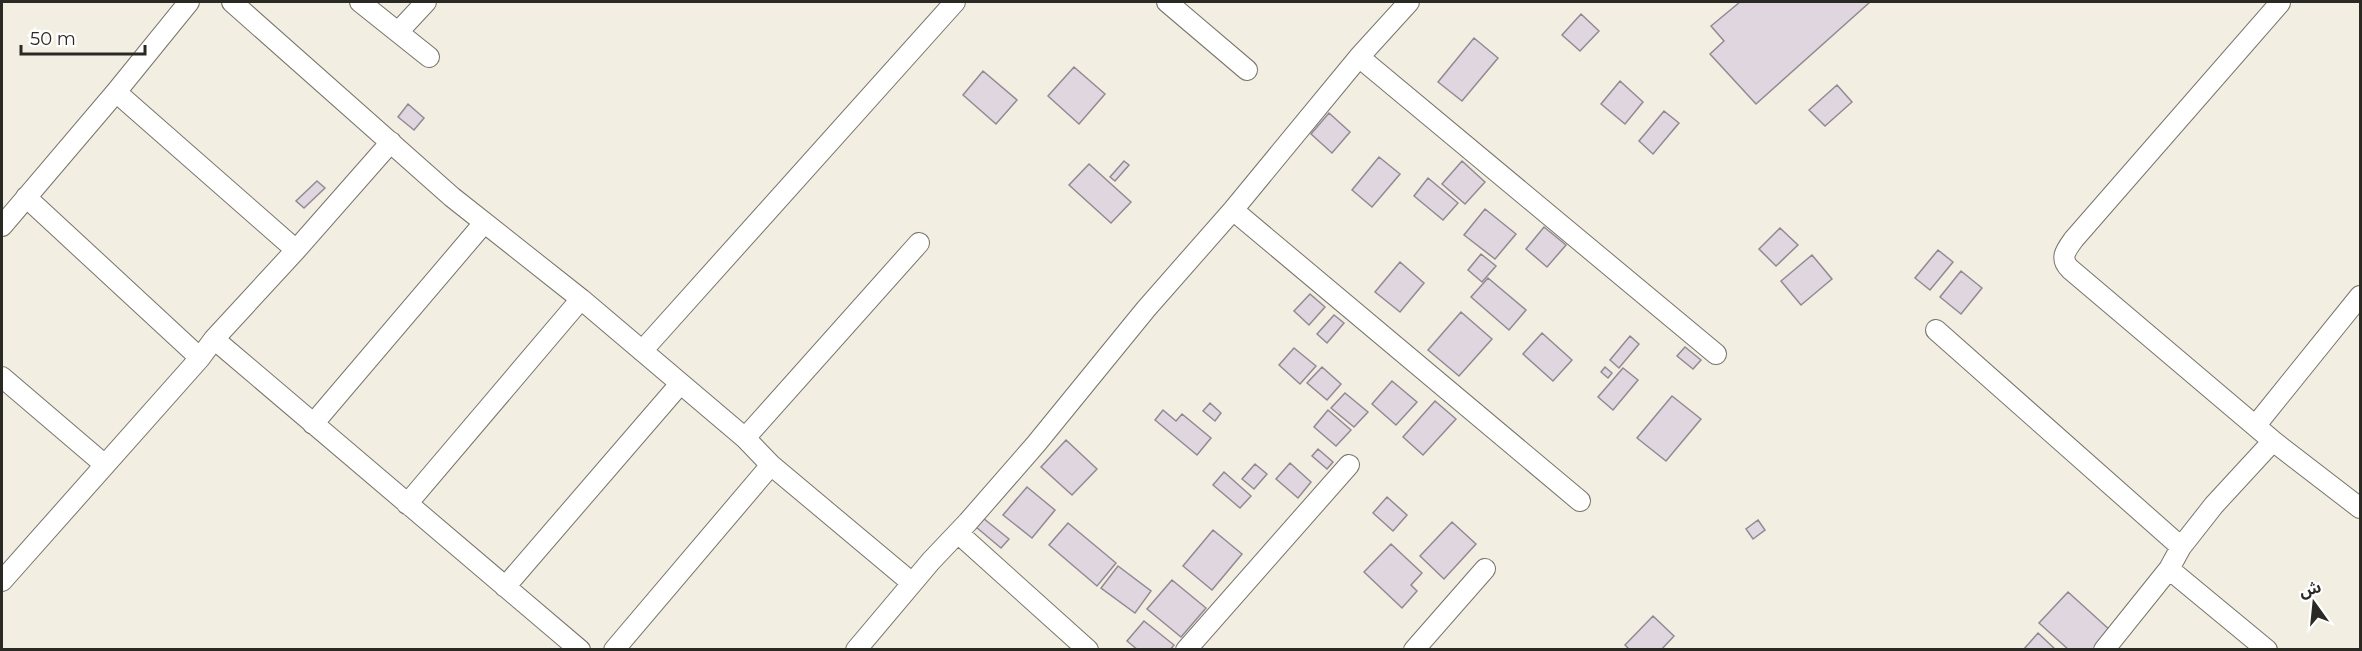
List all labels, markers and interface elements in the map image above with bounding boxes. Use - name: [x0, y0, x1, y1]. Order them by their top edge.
- scale bar: [21, 18, 146, 56]
- text: 50 m: [30, 28, 76, 50]
- north arrow: [2284, 573, 2344, 633]
- text: ش: [2297, 577, 2323, 601]

